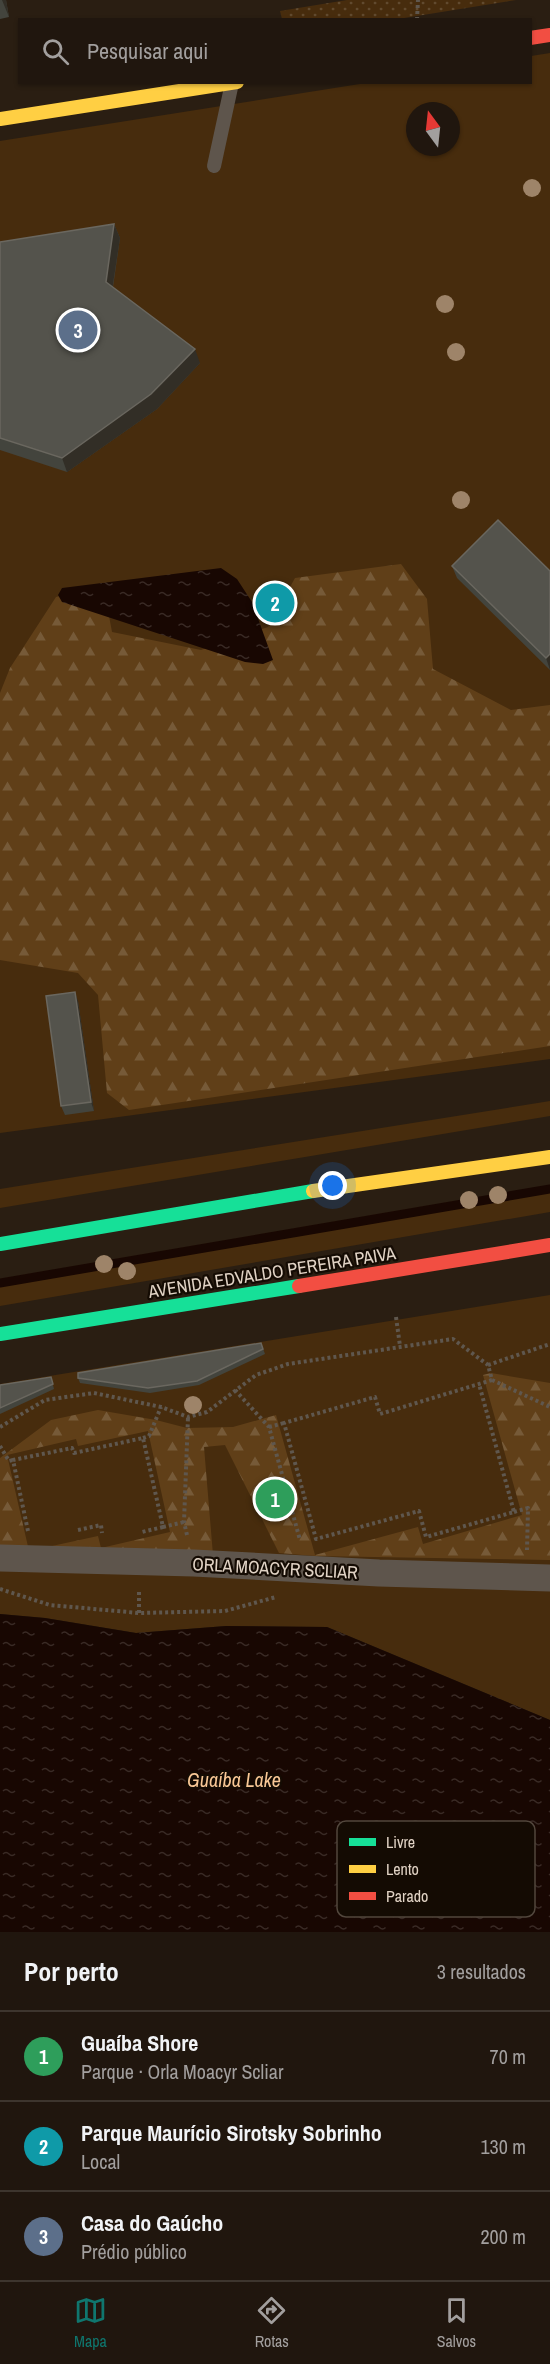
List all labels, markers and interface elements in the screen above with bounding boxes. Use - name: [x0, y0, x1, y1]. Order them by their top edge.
- search box: [18, 18, 532, 84]
- icon: search: [39, 35, 72, 68]
- text: Pesquisar aqui: [87, 36, 208, 66]
- north arrow: [406, 102, 460, 156]
- pin: 3: [58, 308, 98, 352]
- pin: 2: [256, 580, 294, 626]
- your location: [318, 1171, 347, 1200]
- street label: AVENIDA EDVALDO PEREIRA PAIVA: [146, 1240, 398, 1304]
- pin: 1: [256, 1476, 294, 1522]
- street label: ORLA MOACYR SCLIAR: [192, 1551, 359, 1585]
- water label: Guaíba Lake: [187, 1766, 281, 1793]
- legend: [337, 1821, 535, 1917]
- text: Livre: [386, 1831, 415, 1853]
- text: Lento: [386, 1858, 419, 1880]
- text: Parado: [386, 1885, 428, 1907]
- text: Por perto: [24, 1954, 119, 1989]
- text: 3 resultados: [437, 1958, 526, 1985]
- text: Guaíba Shore: [81, 2028, 198, 2058]
- text: 1: [39, 2043, 48, 2070]
- text: 70 m: [490, 2043, 526, 2070]
- text: Parque · Orla Moacyr Scliar: [81, 2058, 283, 2085]
- text: Parque Maurício Sirotsky Sobrinho: [81, 2118, 382, 2148]
- text: 2: [39, 2133, 48, 2160]
- text: 130 m: [480, 2133, 526, 2160]
- text: Local: [81, 2148, 120, 2175]
- text: Casa do Gaúcho: [81, 2208, 223, 2238]
- text: 3: [39, 2223, 48, 2250]
- text: 200 m: [480, 2223, 526, 2250]
- text: Prédio público: [81, 2238, 187, 2265]
- tab: Mapa: [74, 2294, 107, 2352]
- tab: Rotas: [255, 2294, 289, 2352]
- tab: Salvos: [437, 2294, 476, 2352]

